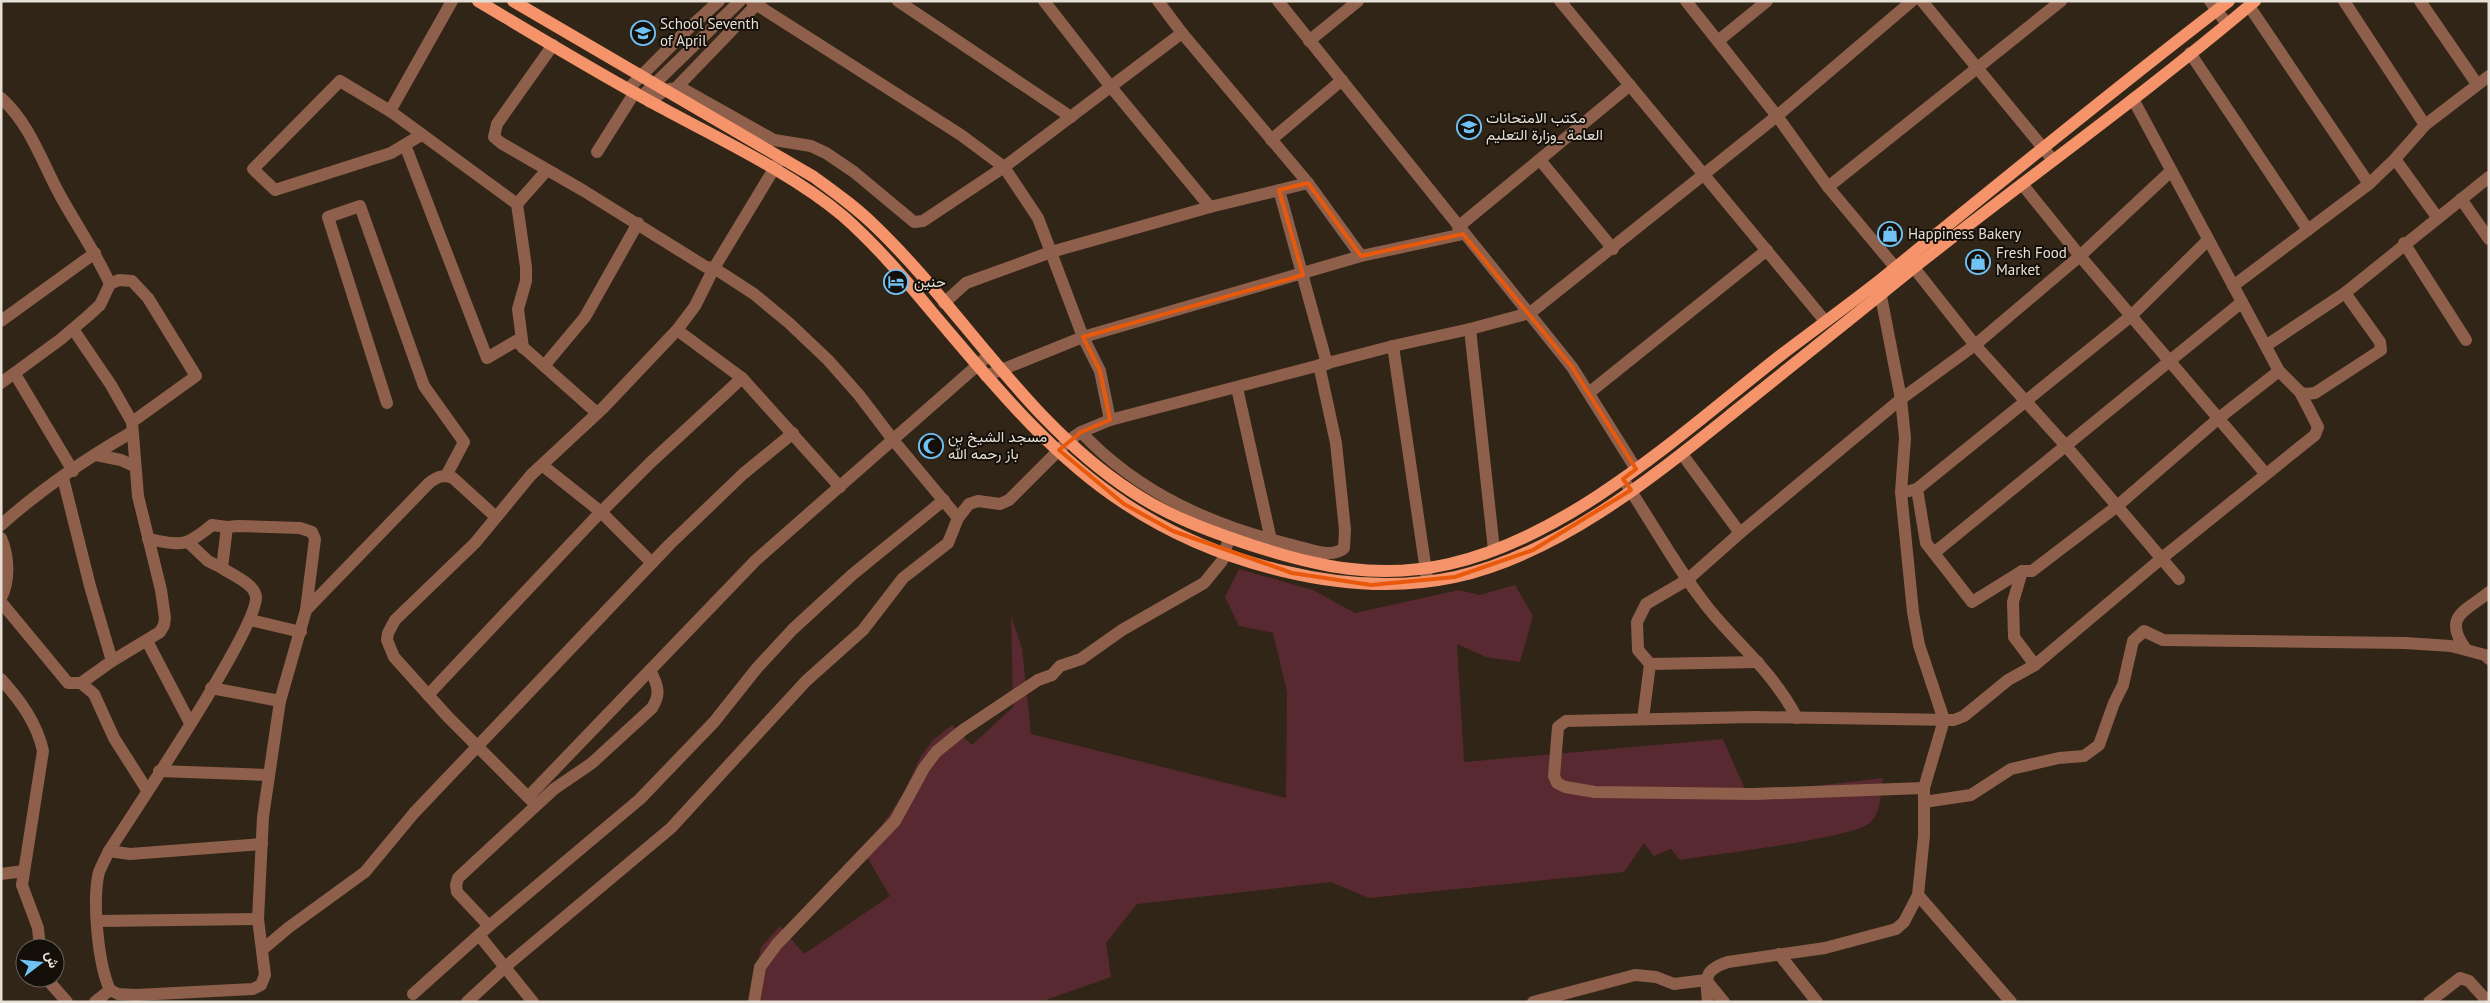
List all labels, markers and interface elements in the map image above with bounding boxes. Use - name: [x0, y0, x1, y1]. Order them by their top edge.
- place label: School Seventh of April: [660, 14, 759, 50]
- school or university icon: School Seventh of April: [630, 20, 656, 46]
- place label: مكتب الامتحانات العامة _وزارة التعليم: [1486, 108, 1603, 145]
- school or university icon: مكتب الامتحانات العامة _وزارة التعليم: [1456, 114, 1482, 140]
- shop icon: Happiness Bakery: [1877, 221, 1903, 247]
- place label: Happiness Bakery: [1908, 224, 2021, 243]
- place label: Fresh Food Market: [1996, 243, 2067, 279]
- shop icon: Fresh Food Market: [1965, 249, 1991, 275]
- hotel icon: حنين: [883, 269, 909, 295]
- place label: حنين: [914, 272, 946, 292]
- place label: مسجد الشيخ بن باز رحمه الله: [948, 427, 1047, 463]
- mosque icon: مسجد الشيخ بن باز رحمه الله: [918, 433, 944, 459]
- north arrow: [15, 938, 65, 988]
- text: ش: [42, 949, 64, 970]

